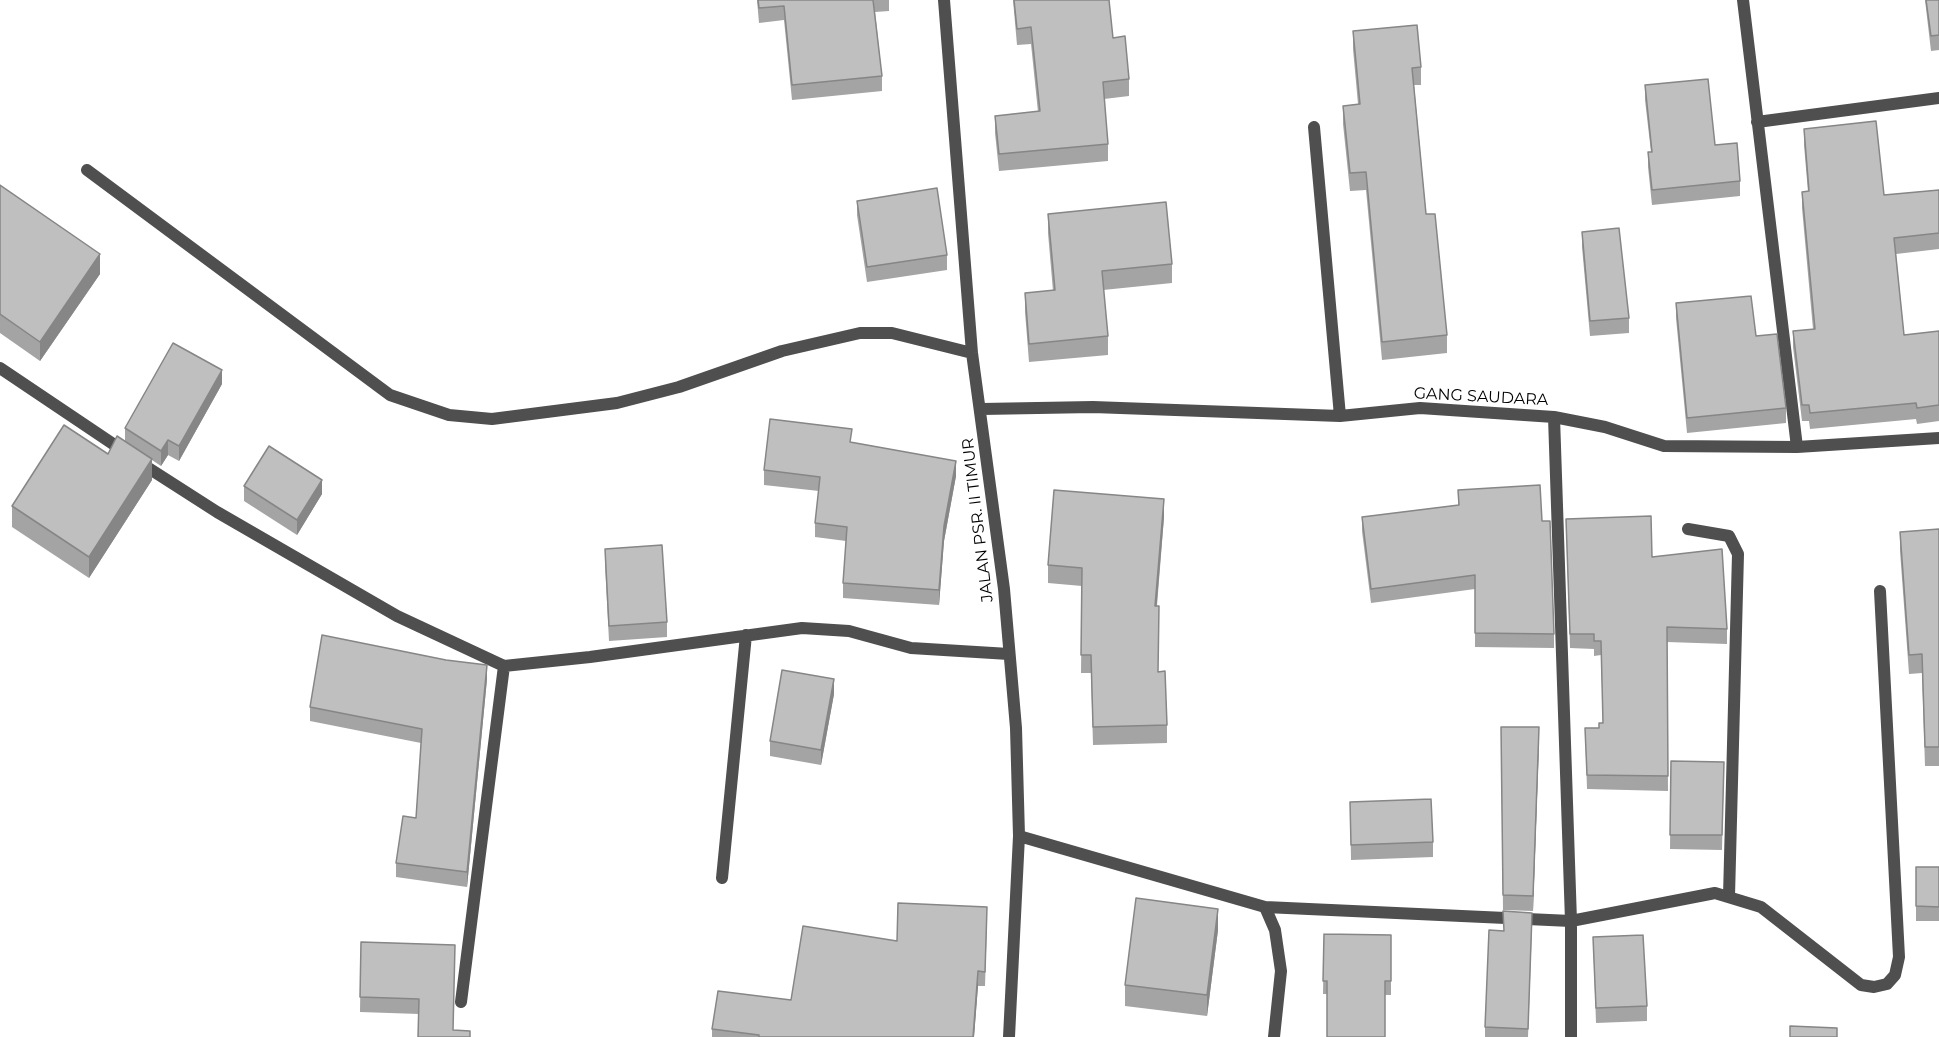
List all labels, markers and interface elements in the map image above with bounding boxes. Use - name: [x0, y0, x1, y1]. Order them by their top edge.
- street label: GANG SAUDARA: [1413, 384, 1549, 410]
- street label: JALAN PSR. II TIMUR: [958, 437, 998, 603]

